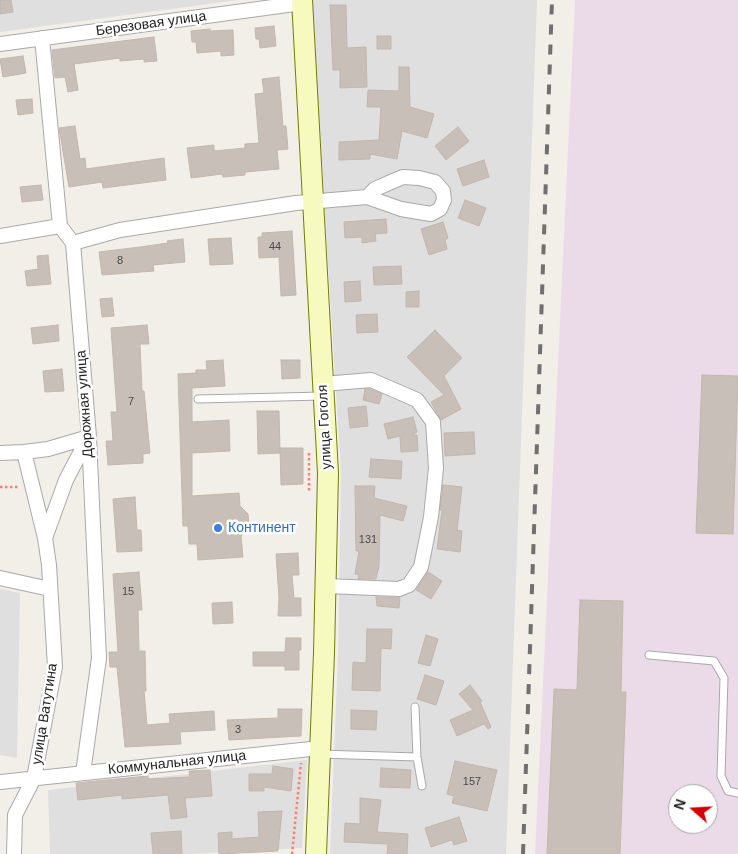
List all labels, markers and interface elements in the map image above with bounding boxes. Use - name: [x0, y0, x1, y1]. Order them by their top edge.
- street label: Березовая улица: [95, 8, 207, 40]
- house number: 44: [269, 240, 281, 254]
- house number: 8: [117, 254, 123, 268]
- street label: Дорожная улица: [73, 350, 97, 458]
- street label: улица Гоголя: [314, 384, 336, 470]
- house number: 7: [128, 395, 134, 409]
- place label: Континент: [228, 520, 296, 536]
- marker: Континент: [212, 522, 224, 534]
- house number: 131: [359, 533, 377, 547]
- house number: 15: [122, 585, 134, 599]
- street label: улица Ватутина: [29, 662, 61, 766]
- house number: 3: [235, 723, 241, 737]
- street label: Коммунальная улица: [107, 747, 247, 779]
- house number: 157: [463, 775, 481, 789]
- north arrow: [668, 784, 718, 834]
- text: N: [671, 797, 689, 812]

